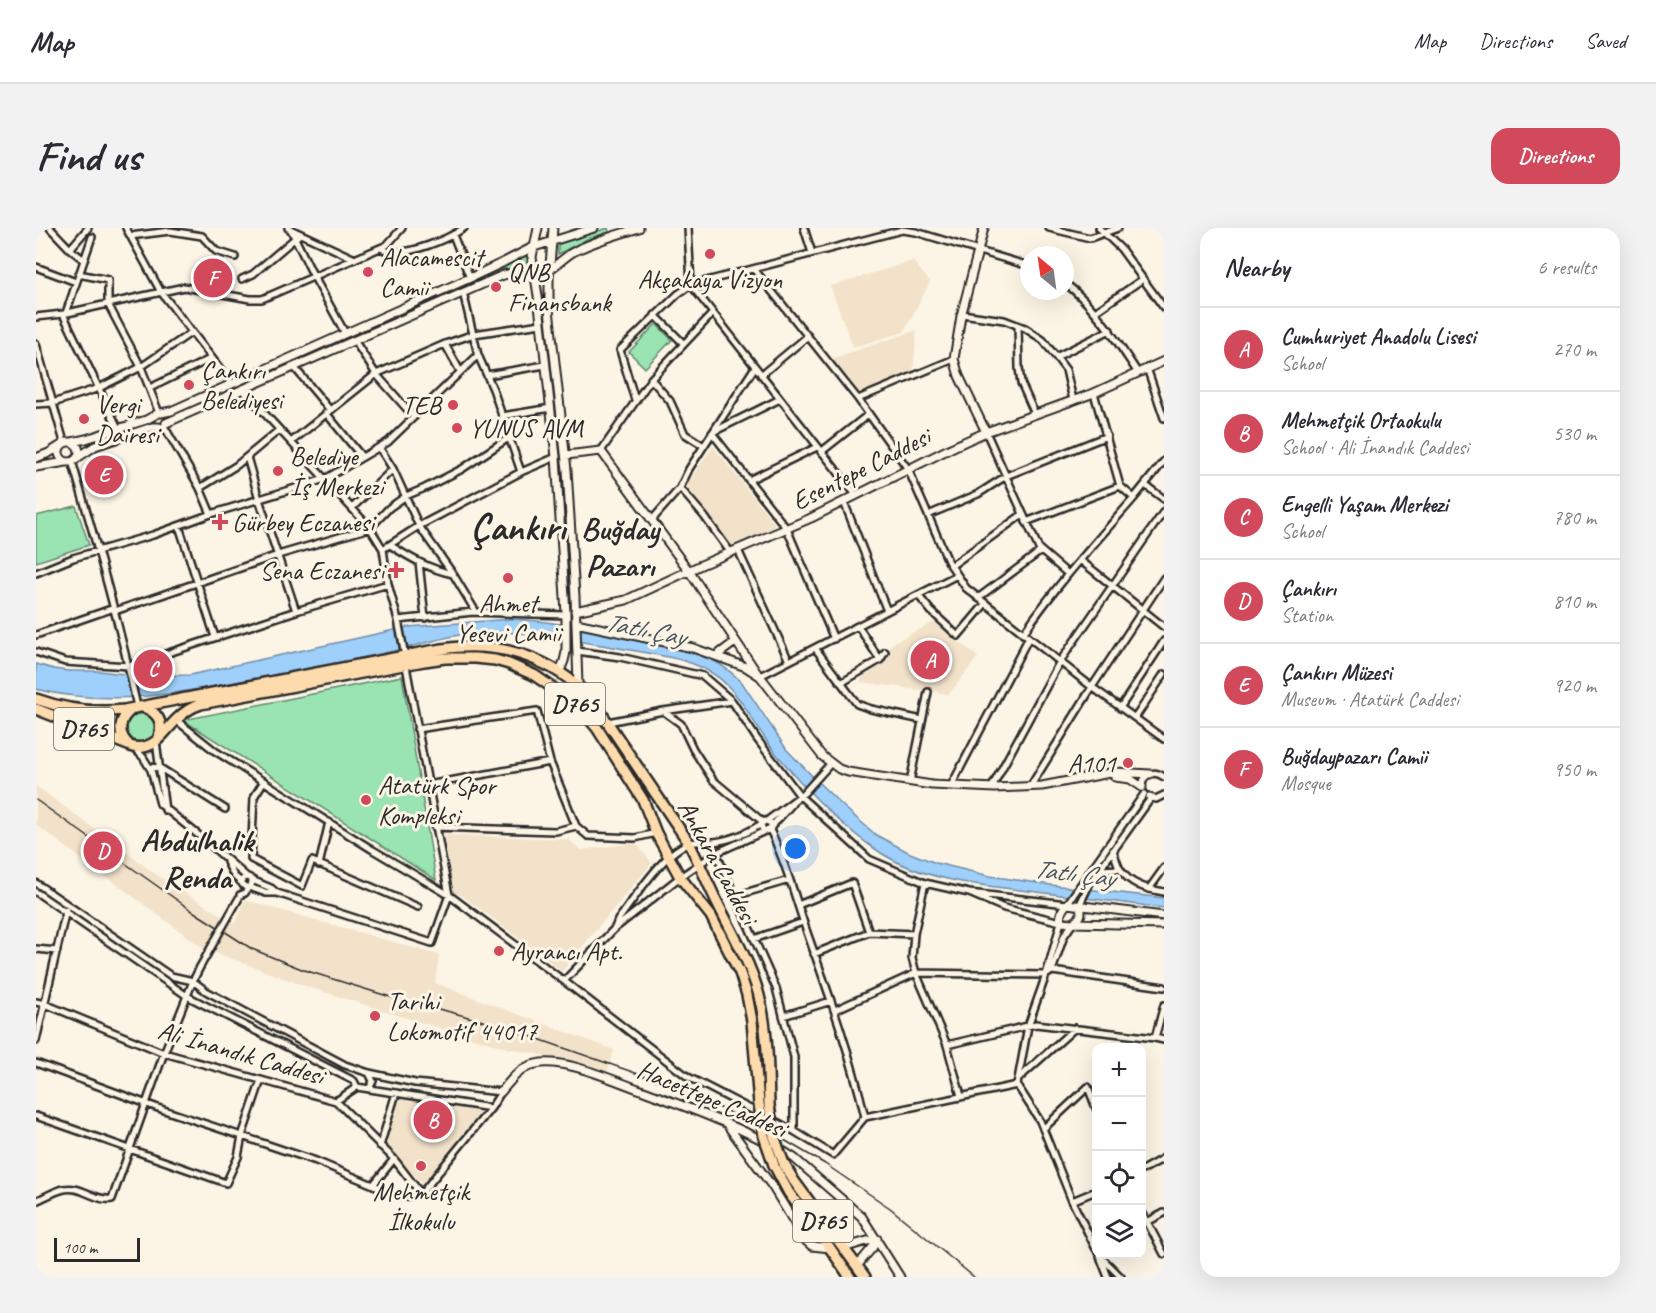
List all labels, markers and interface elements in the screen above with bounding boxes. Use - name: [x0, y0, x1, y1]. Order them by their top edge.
- text: Map: [30, 24, 73, 59]
- text: Map: [1414, 28, 1446, 54]
- text: Directions: [1479, 28, 1552, 54]
- text: Saved: [1585, 28, 1626, 54]
- button: Directions: [1491, 128, 1620, 184]
- text: Find us: [36, 130, 141, 183]
- place label: Alacamescit Camii: [380, 241, 486, 304]
- north arrow: [1020, 246, 1074, 300]
- marker: Akçakaya Vizyon: [703, 247, 717, 261]
- text: Nearby: [1224, 251, 1289, 284]
- text: 6 results: [1537, 255, 1596, 280]
- pin: F: [194, 256, 232, 300]
- place label: QNB Finansbank: [508, 256, 613, 319]
- place label: Akçakaya Vizyon: [638, 263, 783, 296]
- marker: Alacamescit Camii: [361, 265, 375, 279]
- marker: QNB Finansbank: [489, 280, 503, 294]
- text: Cumhuriyet Anadolu Lisesi: [1281, 323, 1475, 351]
- text: A: [1238, 337, 1249, 362]
- text: 270 m: [1553, 337, 1596, 362]
- text: School: [1281, 351, 1324, 376]
- place label: Çankırı Belediyesi: [201, 354, 285, 417]
- marker: Çankırı Belediyesi: [182, 378, 196, 392]
- place label: Vergi Dairesi: [96, 388, 162, 451]
- place label: TEB: [402, 389, 443, 422]
- marker: TEB: [446, 398, 460, 412]
- text: Mehmetçik Ortaokulu: [1281, 407, 1441, 435]
- marker: Vergi Dairesi: [77, 412, 91, 426]
- place label: YUNUS AVM: [469, 412, 585, 445]
- street label: Esentepe Caddesi: [786, 419, 938, 518]
- marker: YUNUS AVM: [450, 421, 464, 435]
- text: B: [1238, 421, 1249, 446]
- text: 530 m: [1553, 421, 1596, 446]
- text: School · Ali İnandık Caddesi: [1281, 435, 1469, 460]
- place label: Belediye İş Merkezi: [290, 440, 386, 503]
- pin: E: [84, 452, 124, 498]
- marker: Belediye İş Merkezi: [271, 464, 285, 478]
- text: Engelli Yaşam Merkezi: [1281, 491, 1448, 519]
- district label: Çankırı: [471, 504, 568, 551]
- text: C: [1239, 505, 1248, 530]
- text: 780 m: [1553, 505, 1596, 530]
- place label: Gürbey Eczanesi: [232, 506, 377, 539]
- district label: Buğday Pazarı: [581, 508, 662, 586]
- marker: Gürbey Eczanesi: [213, 515, 227, 529]
- text: School: [1281, 519, 1324, 544]
- place label: Sena Eczanesi: [259, 554, 387, 587]
- marker: Sena Eczanesi: [389, 563, 403, 577]
- marker: Ahmet Yesevi Camii: [501, 571, 515, 585]
- text: Çankırı: [1281, 575, 1336, 603]
- place label: Ahmet Yesevi Camii: [456, 587, 564, 650]
- text: D: [1238, 589, 1249, 614]
- text: 810 m: [1553, 589, 1596, 614]
- text: Station: [1281, 603, 1333, 628]
- water label: Tatlı Çay: [602, 605, 692, 654]
- pin: A: [910, 638, 950, 682]
- pin: C: [134, 646, 172, 692]
- text: Çankırı Müzesi: [1281, 659, 1392, 687]
- text: E: [1238, 673, 1249, 698]
- text: 920 m: [1553, 673, 1596, 698]
- road number: D765: [545, 683, 605, 725]
- text: Museum · Atatürk Caddesi: [1281, 687, 1459, 712]
- road number: D765: [54, 708, 114, 750]
- text: Buğdaypazarı Camii: [1281, 743, 1427, 771]
- place label: A101: [1068, 747, 1117, 780]
- marker: A101: [1121, 756, 1135, 770]
- text: F: [1239, 757, 1248, 782]
- text: 950 m: [1553, 757, 1596, 782]
- place label: Atatürk Spor Kompleksi: [378, 769, 498, 832]
- text: Mosque: [1281, 771, 1331, 796]
- marker: Atatürk Spor Kompleksi: [359, 793, 373, 807]
- street label: Ankara Caddesi: [670, 794, 767, 933]
- district label: Abdulhalik Renda: [140, 820, 257, 898]
- pin: D: [84, 828, 122, 874]
- your location: [781, 834, 810, 863]
- water label: Tatlı Çay: [1032, 851, 1121, 895]
- place label: Ayrancı Apt.: [511, 935, 623, 968]
- marker: Ayrancı Apt.: [492, 944, 506, 958]
- place label: Tarihi Lokomotif 44017: [387, 985, 538, 1048]
- marker: Tarihi Lokomotif 44017: [368, 1009, 382, 1023]
- street label: Ali İnandık Caddesi: [154, 1014, 331, 1093]
- map controls: [1092, 1043, 1146, 1259]
- button: +: [1092, 1043, 1146, 1097]
- street label: Hacettepe Caddesi: [632, 1053, 795, 1147]
- button: −: [1092, 1097, 1146, 1151]
- pin: B: [414, 1098, 452, 1142]
- button: locate: [1092, 1151, 1146, 1205]
- marker: Mehmetçik İlkokulu: [414, 1159, 428, 1173]
- place label: Mehmetçik İlkokulu: [373, 1175, 471, 1238]
- road number: D765: [793, 1200, 853, 1242]
- button: layers: [1092, 1205, 1146, 1259]
- scale bar: [54, 1235, 140, 1262]
- text: 100 m: [63, 1238, 97, 1258]

